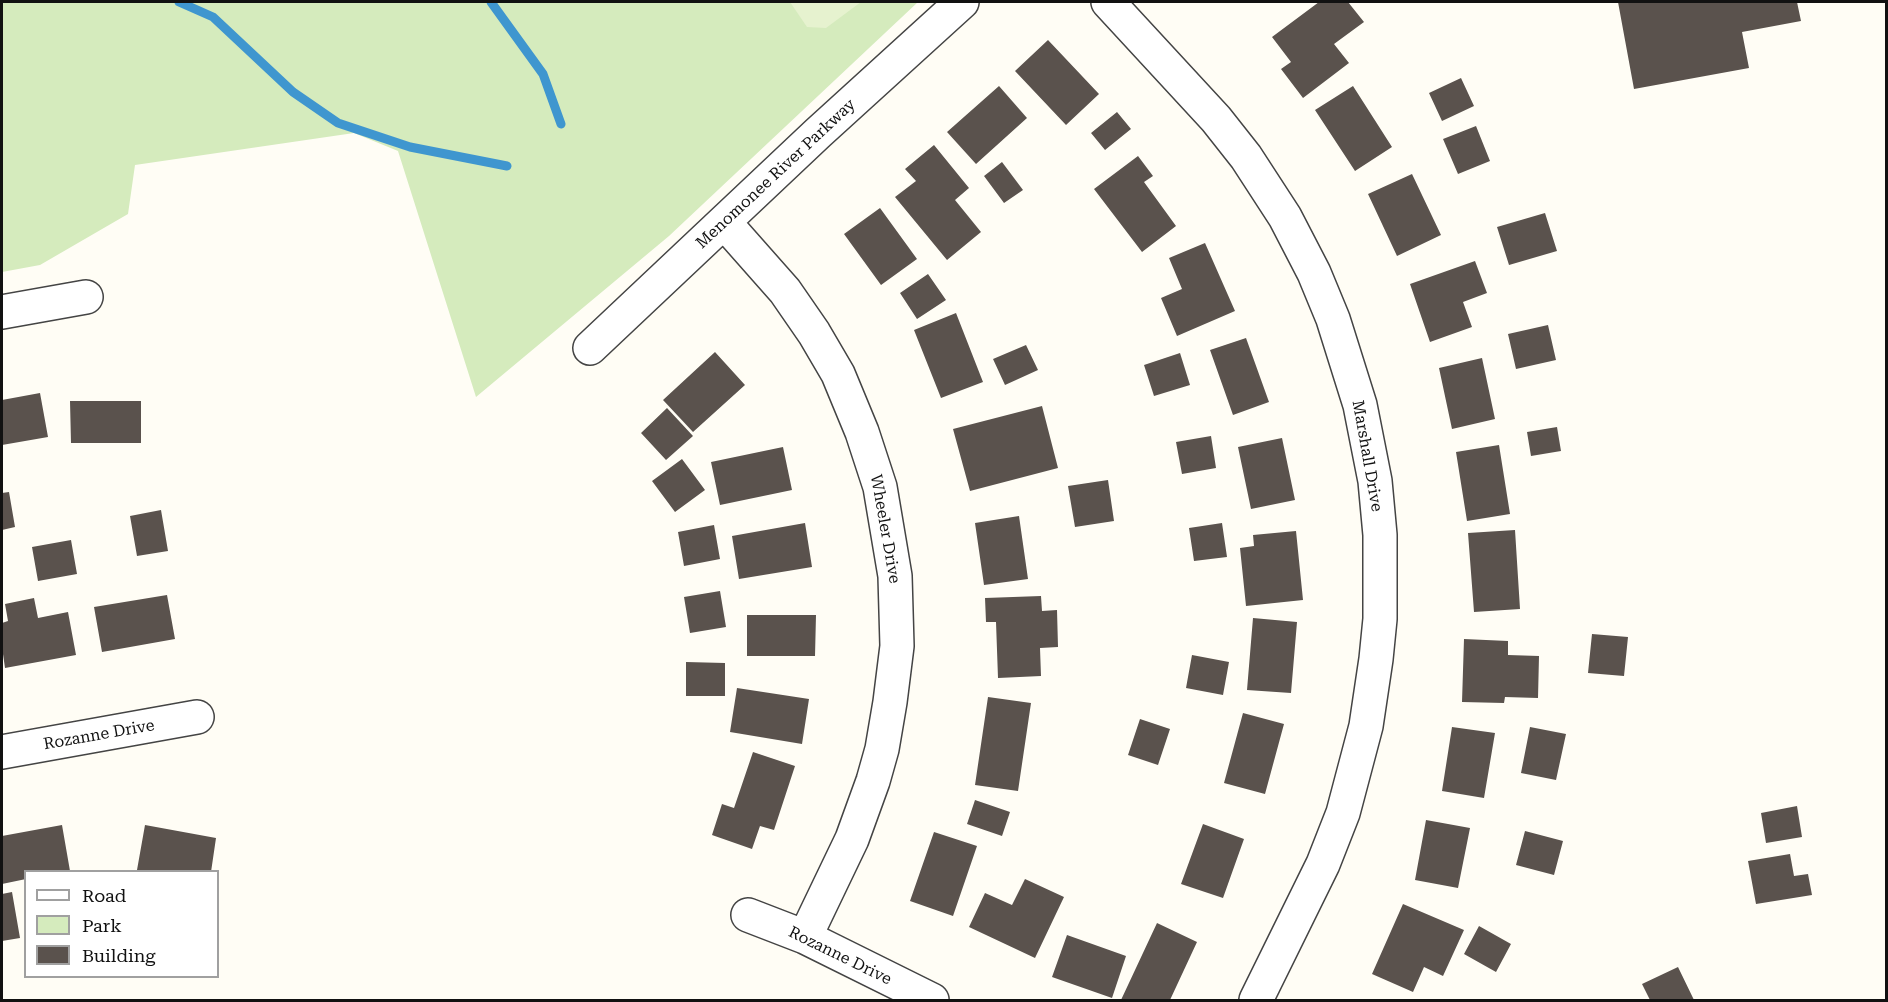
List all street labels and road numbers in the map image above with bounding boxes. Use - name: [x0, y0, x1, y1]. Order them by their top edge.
- street label: Menomonee River Parkway: [692, 95, 860, 253]
- street label: Marshall Drive: [1348, 399, 1386, 513]
- street label: Wheeler Drive: [866, 473, 904, 585]
- street label: Rozanne Drive: [42, 716, 156, 754]
- street label: Rozanne Drive: [785, 923, 895, 989]

